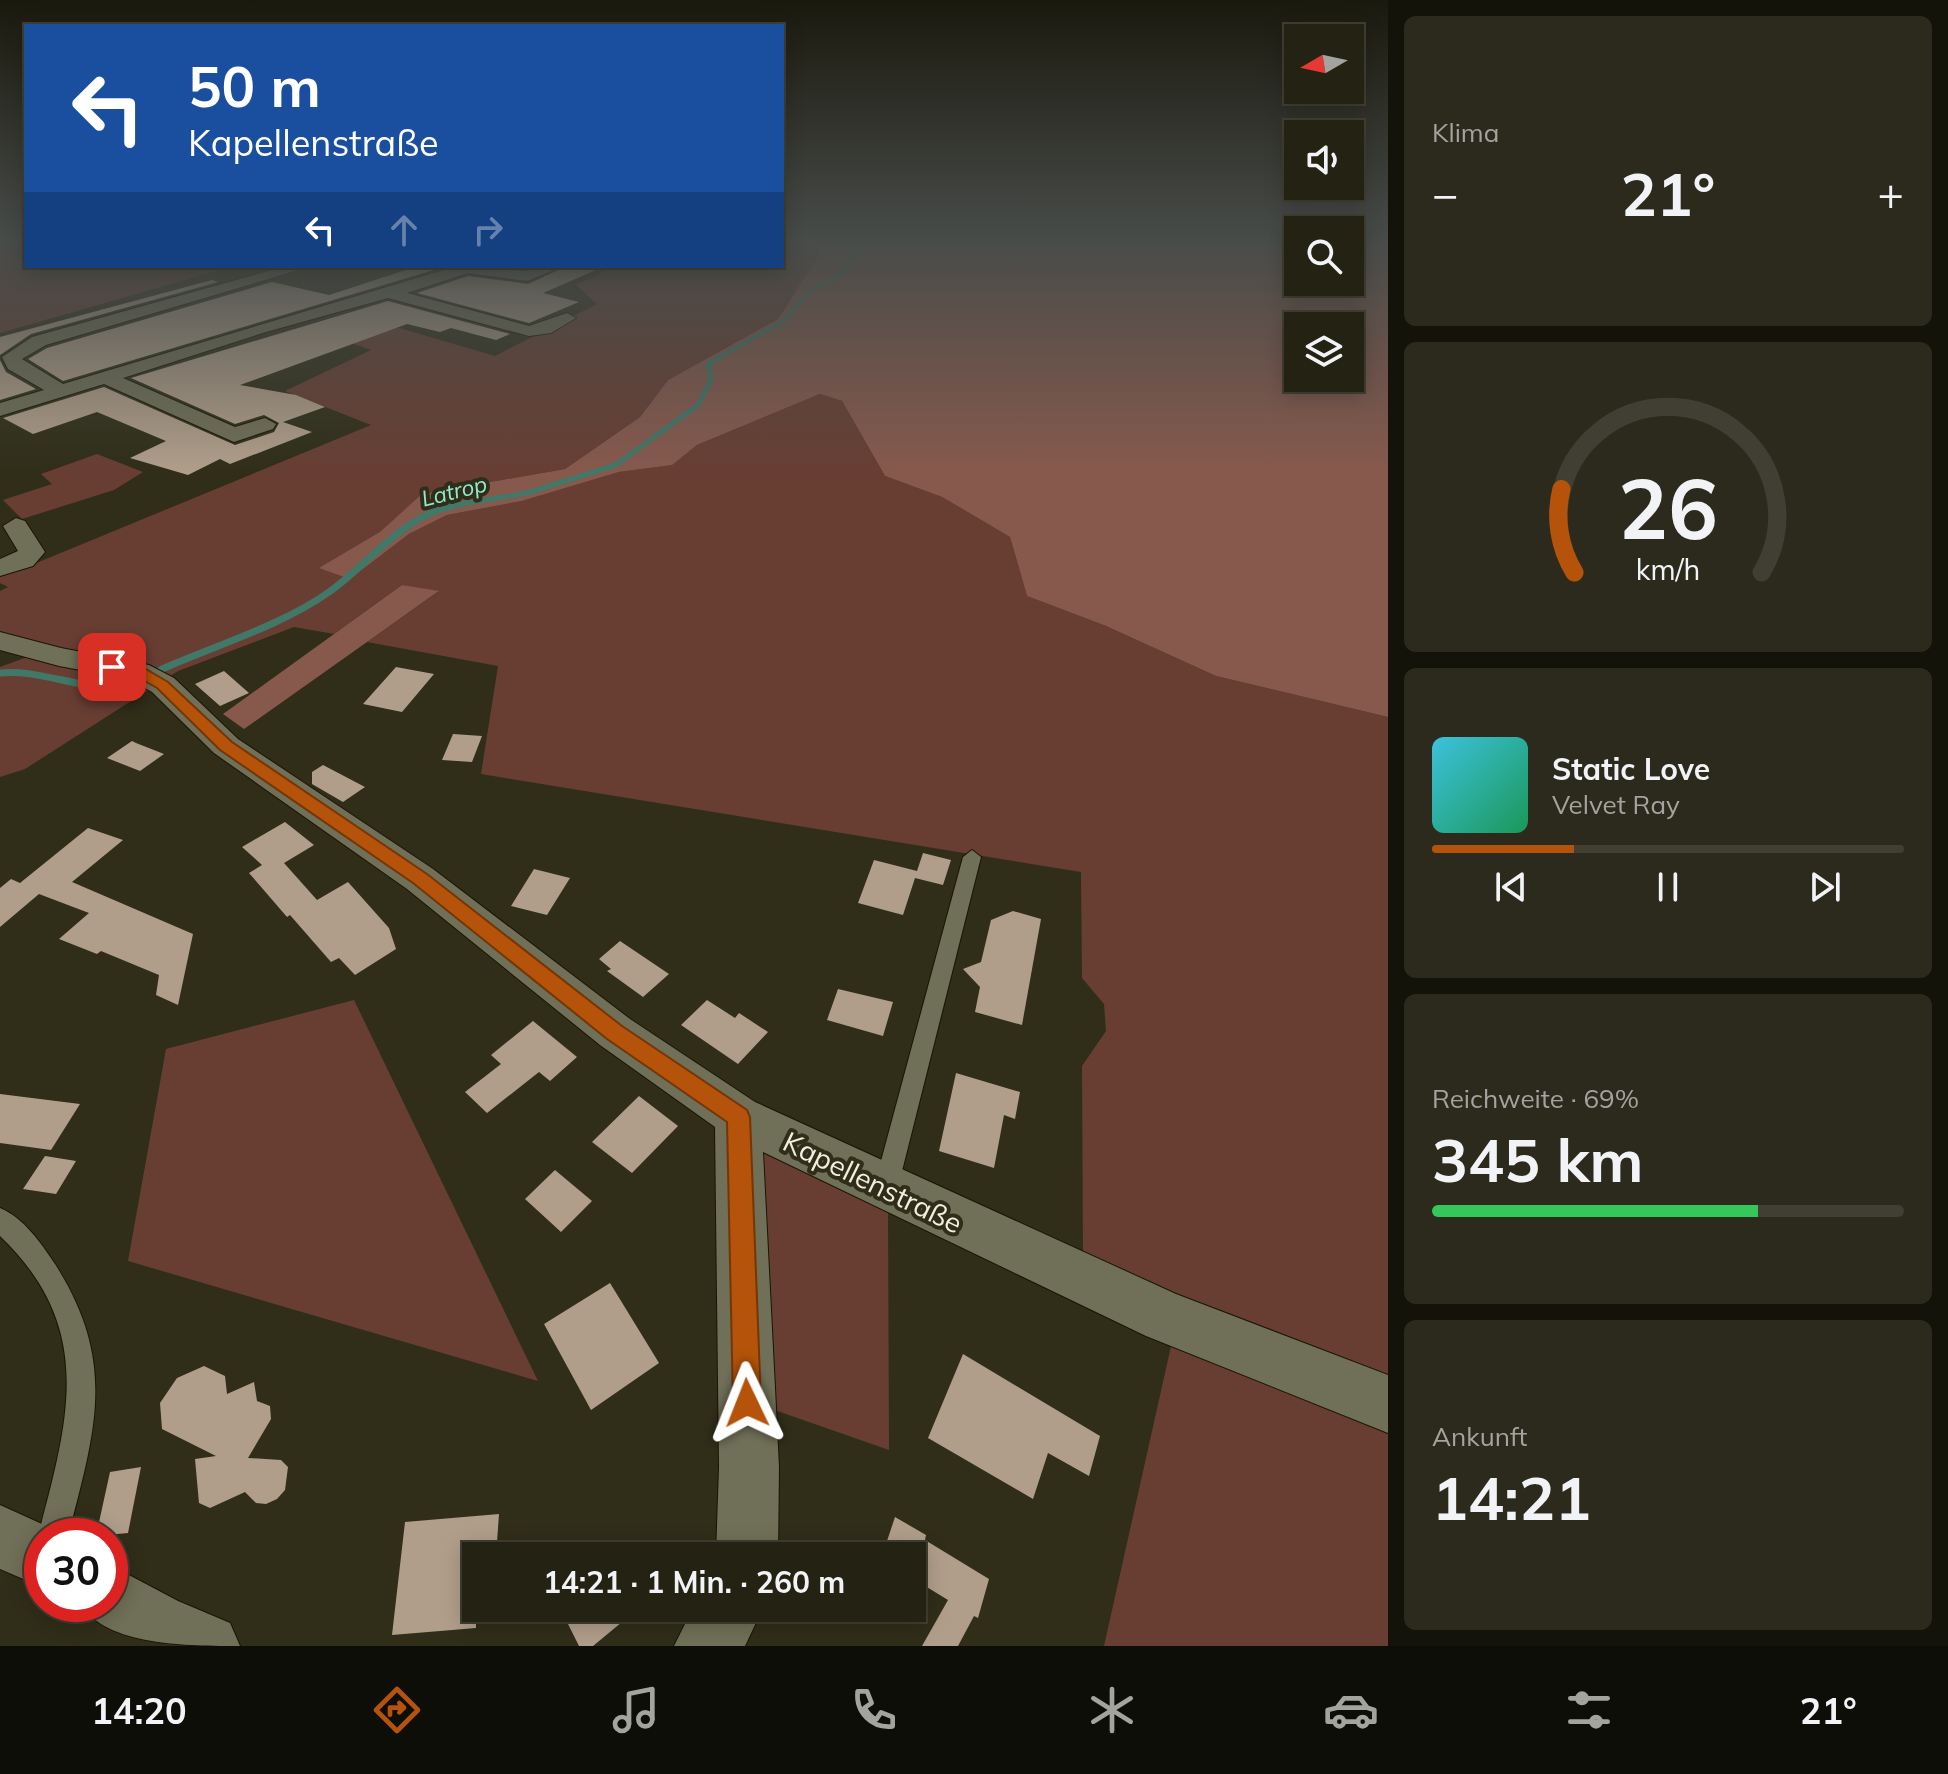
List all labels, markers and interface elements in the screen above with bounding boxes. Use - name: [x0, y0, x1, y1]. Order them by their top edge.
- north arrow: [1284, 24, 1364, 104]
- map controls: [1284, 24, 1364, 392]
- text: 50 m: [188, 51, 321, 121]
- icon: left: [56, 56, 160, 160]
- text: Klima: [1432, 116, 1499, 149]
- text: Kapellenstraße: [188, 120, 439, 165]
- button: sound: [1284, 120, 1364, 200]
- text: 21°: [1621, 156, 1715, 231]
- text: −: [1432, 166, 1458, 221]
- text: +: [1878, 166, 1904, 221]
- icon: left: [298, 208, 342, 252]
- icon: ahead: [382, 208, 426, 252]
- icon: right: [466, 208, 510, 252]
- button: search: [1284, 216, 1364, 296]
- button: layers: [1284, 312, 1364, 392]
- text: 26: [1618, 455, 1718, 560]
- water label: Latrop: [418, 469, 490, 513]
- text: km/h: [1636, 551, 1700, 587]
- pin: [78, 633, 146, 701]
- icon: arrive: [90, 645, 134, 689]
- text: Static Love: [1552, 750, 1710, 788]
- text: Velvet Ray: [1552, 788, 1680, 821]
- icon: previous: [1489, 865, 1533, 909]
- icon: pause: [1646, 865, 1690, 909]
- icon: next: [1803, 865, 1847, 909]
- text: Reichweite · 69%: [1432, 1082, 1639, 1115]
- text: 345 km: [1432, 1122, 1644, 1197]
- street label: Kapellenstraße: [778, 1124, 968, 1240]
- position arrow: [705, 1361, 789, 1445]
- text: Ankunft: [1432, 1420, 1527, 1453]
- text: 14:21: [1432, 1460, 1591, 1535]
- speed limit sign: 30: [24, 1518, 128, 1622]
- text: 14:21 · 1 Min. · 260 m: [543, 1563, 845, 1601]
- icon: directions: [369, 1682, 425, 1738]
- icon: music: [608, 1682, 664, 1738]
- icon: phone: [846, 1682, 902, 1738]
- icon: climate: [1084, 1682, 1140, 1738]
- icon: car: [1323, 1682, 1379, 1738]
- icon: filters: [1561, 1682, 1617, 1738]
- text: 14:20: [91, 1688, 187, 1733]
- text: 21°: [1800, 1688, 1857, 1733]

